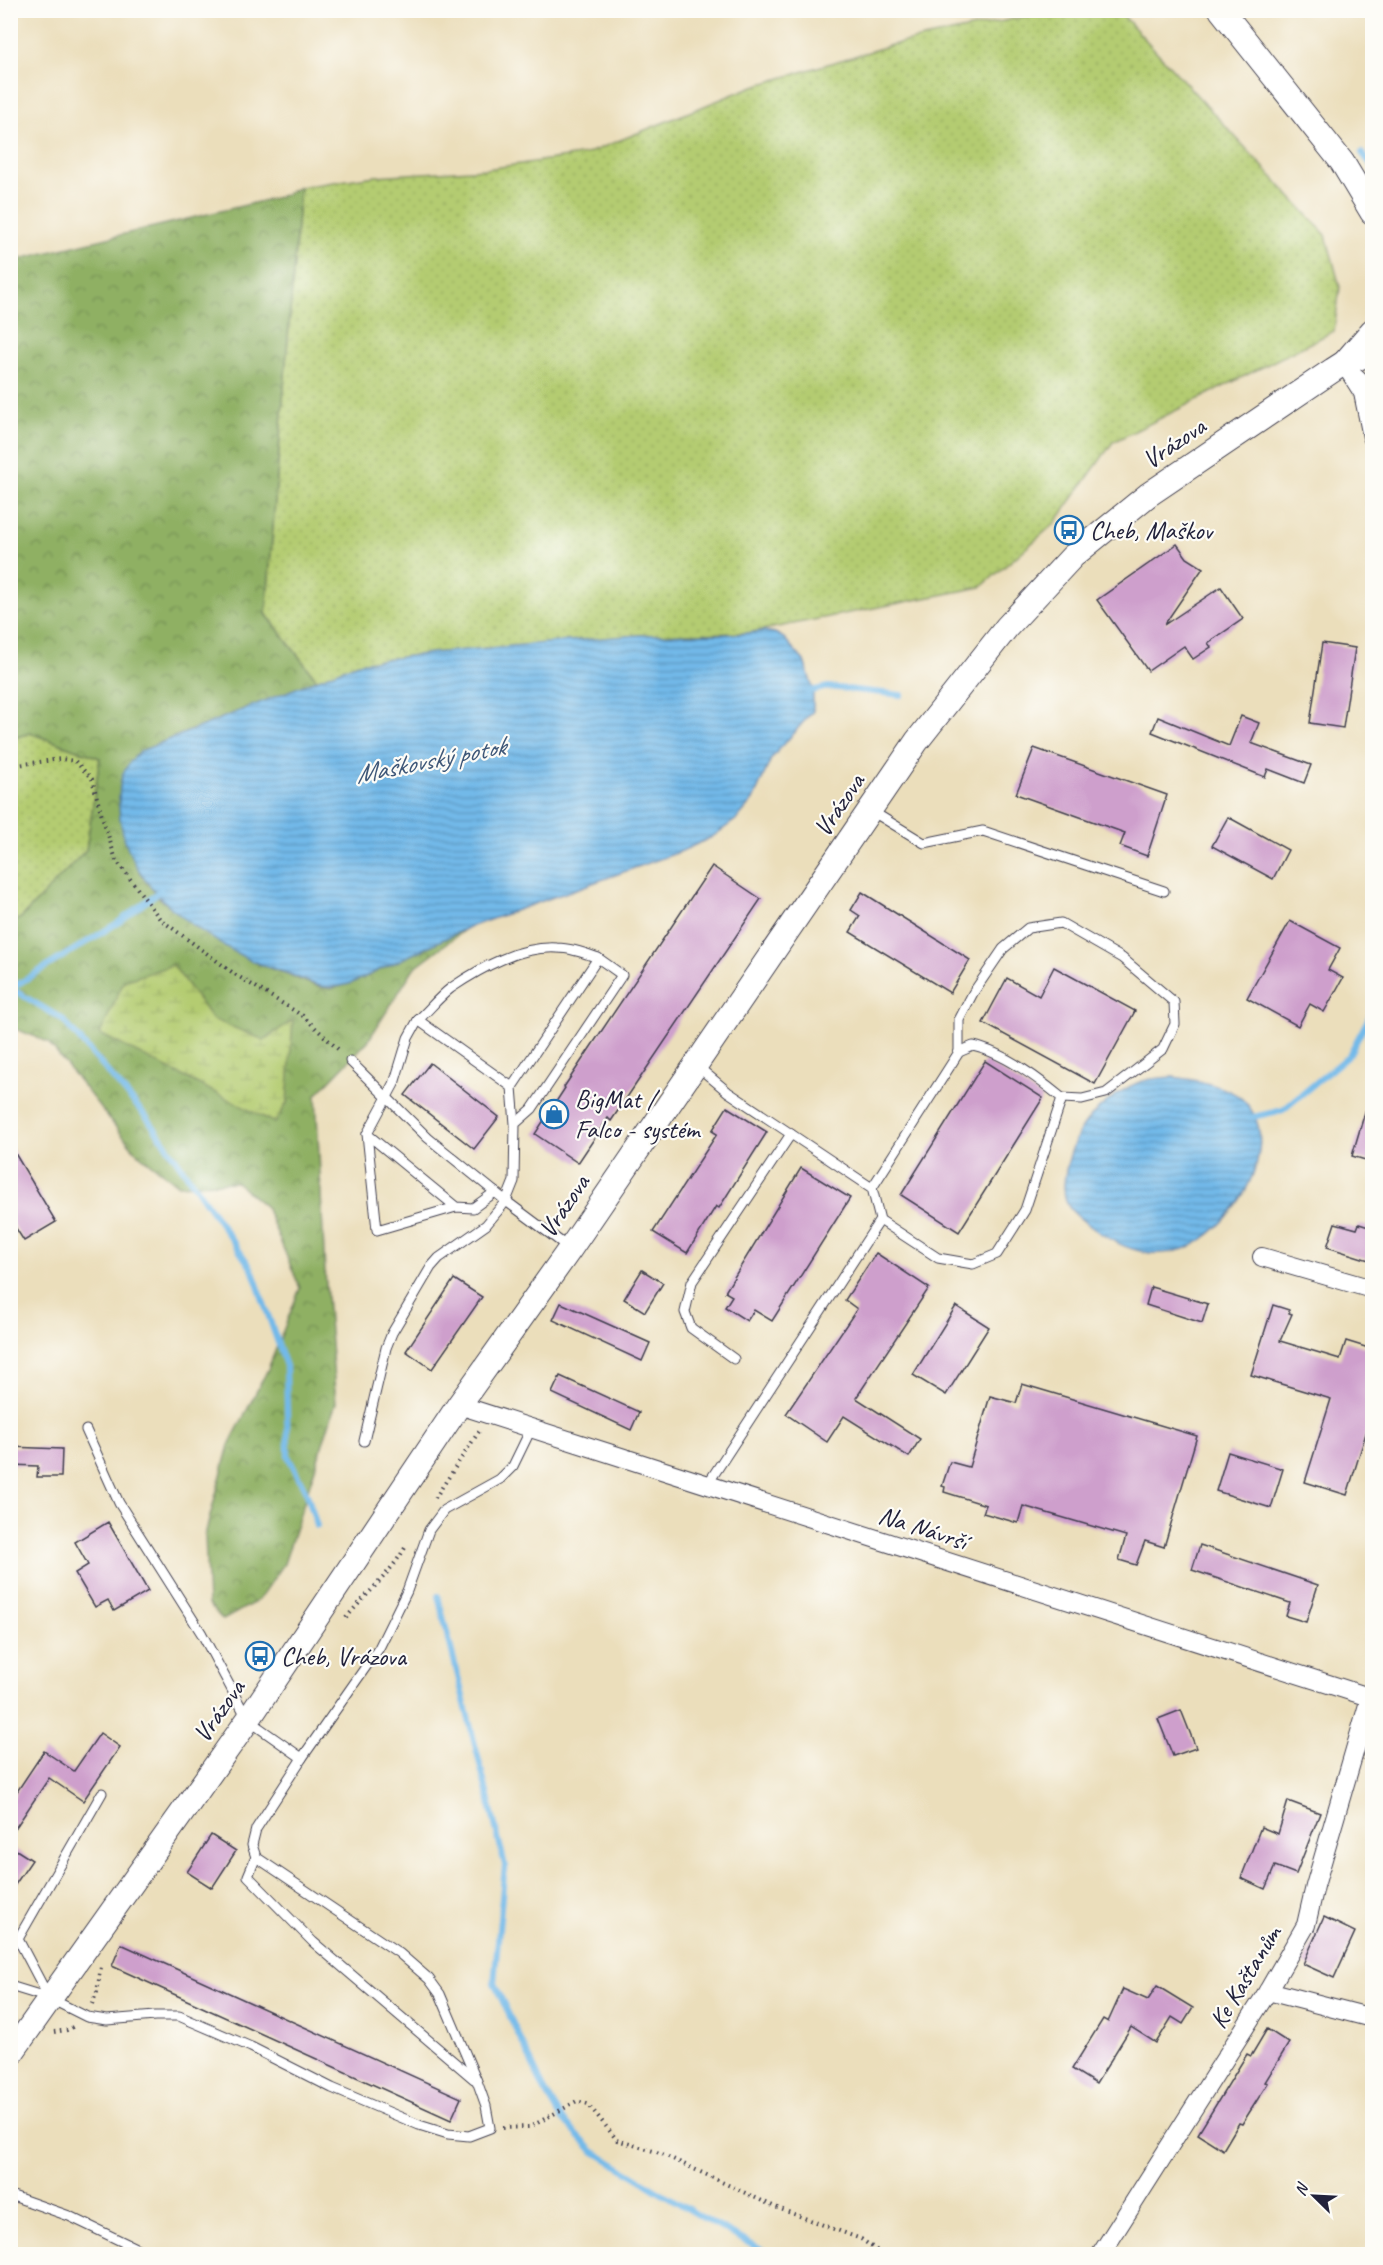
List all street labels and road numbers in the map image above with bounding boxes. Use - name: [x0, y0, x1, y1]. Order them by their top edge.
- street label: Vrázova: [1136, 409, 1213, 476]
- street label: Vrázova: [806, 766, 873, 843]
- street label: Vrázova: [531, 1167, 598, 1244]
- street label: Na Návrší: [875, 1498, 976, 1559]
- street label: Vrázova: [186, 1672, 253, 1749]
- street label: Ke Kaštanům: [1202, 1918, 1290, 2034]

